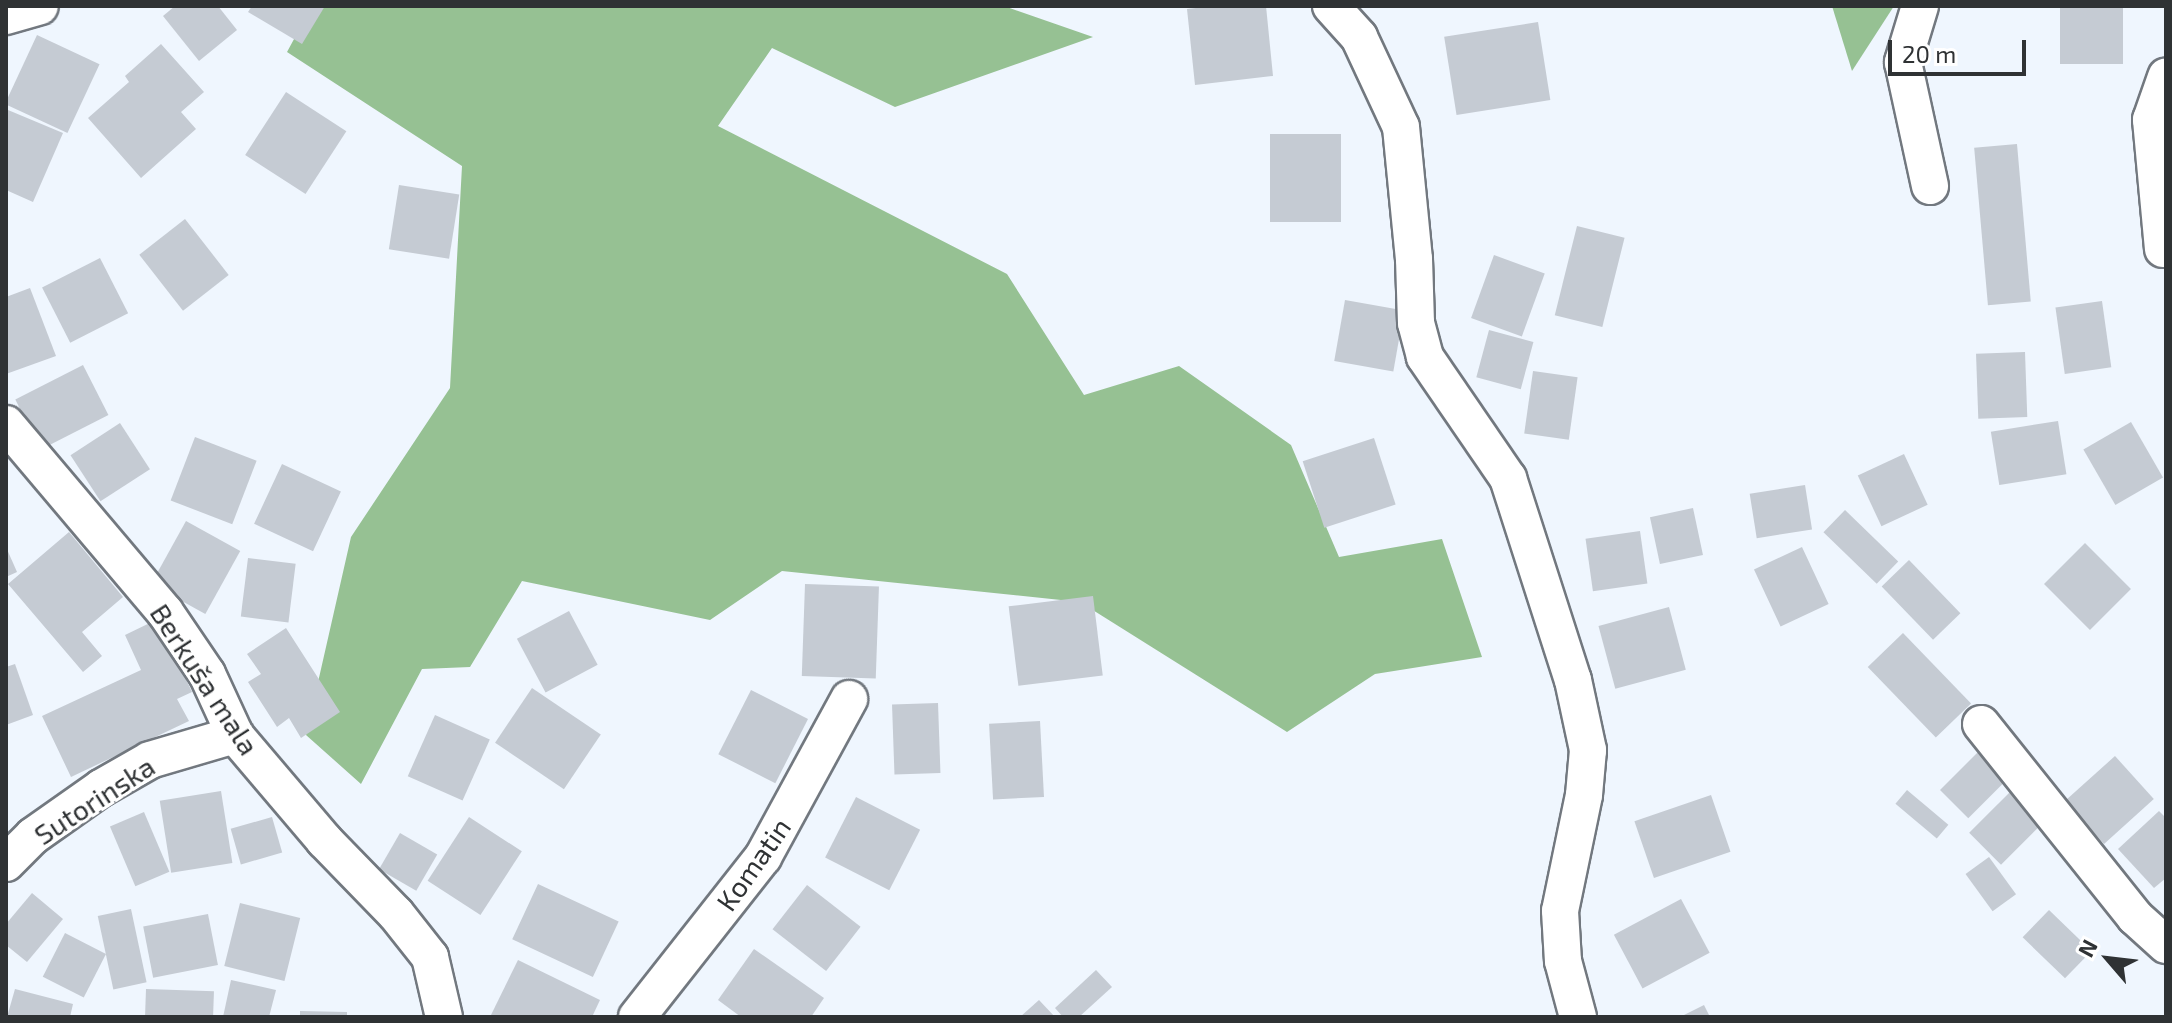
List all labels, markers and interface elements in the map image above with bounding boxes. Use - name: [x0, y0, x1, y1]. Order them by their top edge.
- scale bar: [1892, 24, 2030, 74]
- text: 20 m: [1902, 39, 1956, 68]
- street label: Berkuša mala: [144, 597, 266, 761]
- street label: Sutorinska: [28, 749, 160, 851]
- street label: Komatin: [709, 811, 797, 917]
- north arrow: [2068, 919, 2148, 999]
- text: N: [2072, 935, 2102, 961]

